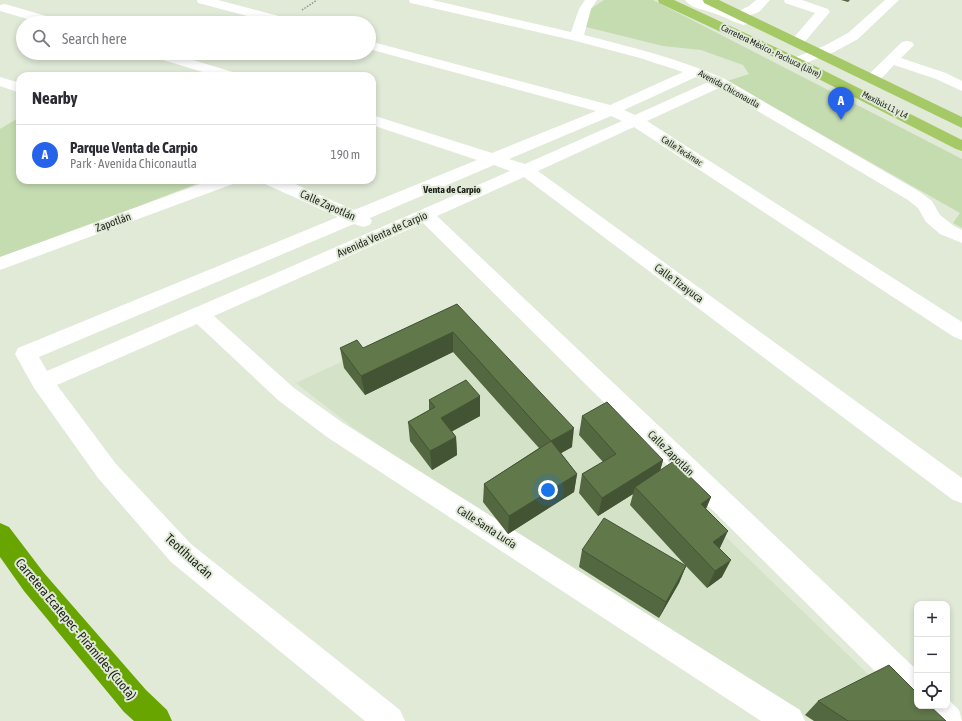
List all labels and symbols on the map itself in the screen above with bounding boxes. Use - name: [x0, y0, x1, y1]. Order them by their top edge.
- street label: Carretera México - Pachuca (Libre): [719, 22, 823, 80]
- street label: Avenida Chiconautla: [697, 68, 761, 110]
- pin: A: [828, 87, 854, 120]
- street label: Mexibús L1 y L4: [860, 89, 910, 121]
- street label: Calle Tecámac: [659, 134, 705, 168]
- district label: Venta de Carpio: [422, 184, 481, 195]
- street label: Calle Zapotlán: [298, 187, 358, 223]
- street label: Avenida Venta de Carpio: [335, 209, 429, 259]
- street label: Zapotlán: [94, 210, 132, 234]
- street label: Calle Tizayuca: [652, 261, 706, 305]
- street label: Calle Zapotlán: [646, 428, 696, 478]
- your location: [538, 480, 558, 500]
- street label: Calle Santa Lucía: [455, 503, 519, 551]
- street label: Teotihuacán: [162, 531, 216, 581]
- street label: Carretera Ecatepec - Pirámides (Cuota): [13, 555, 139, 703]

